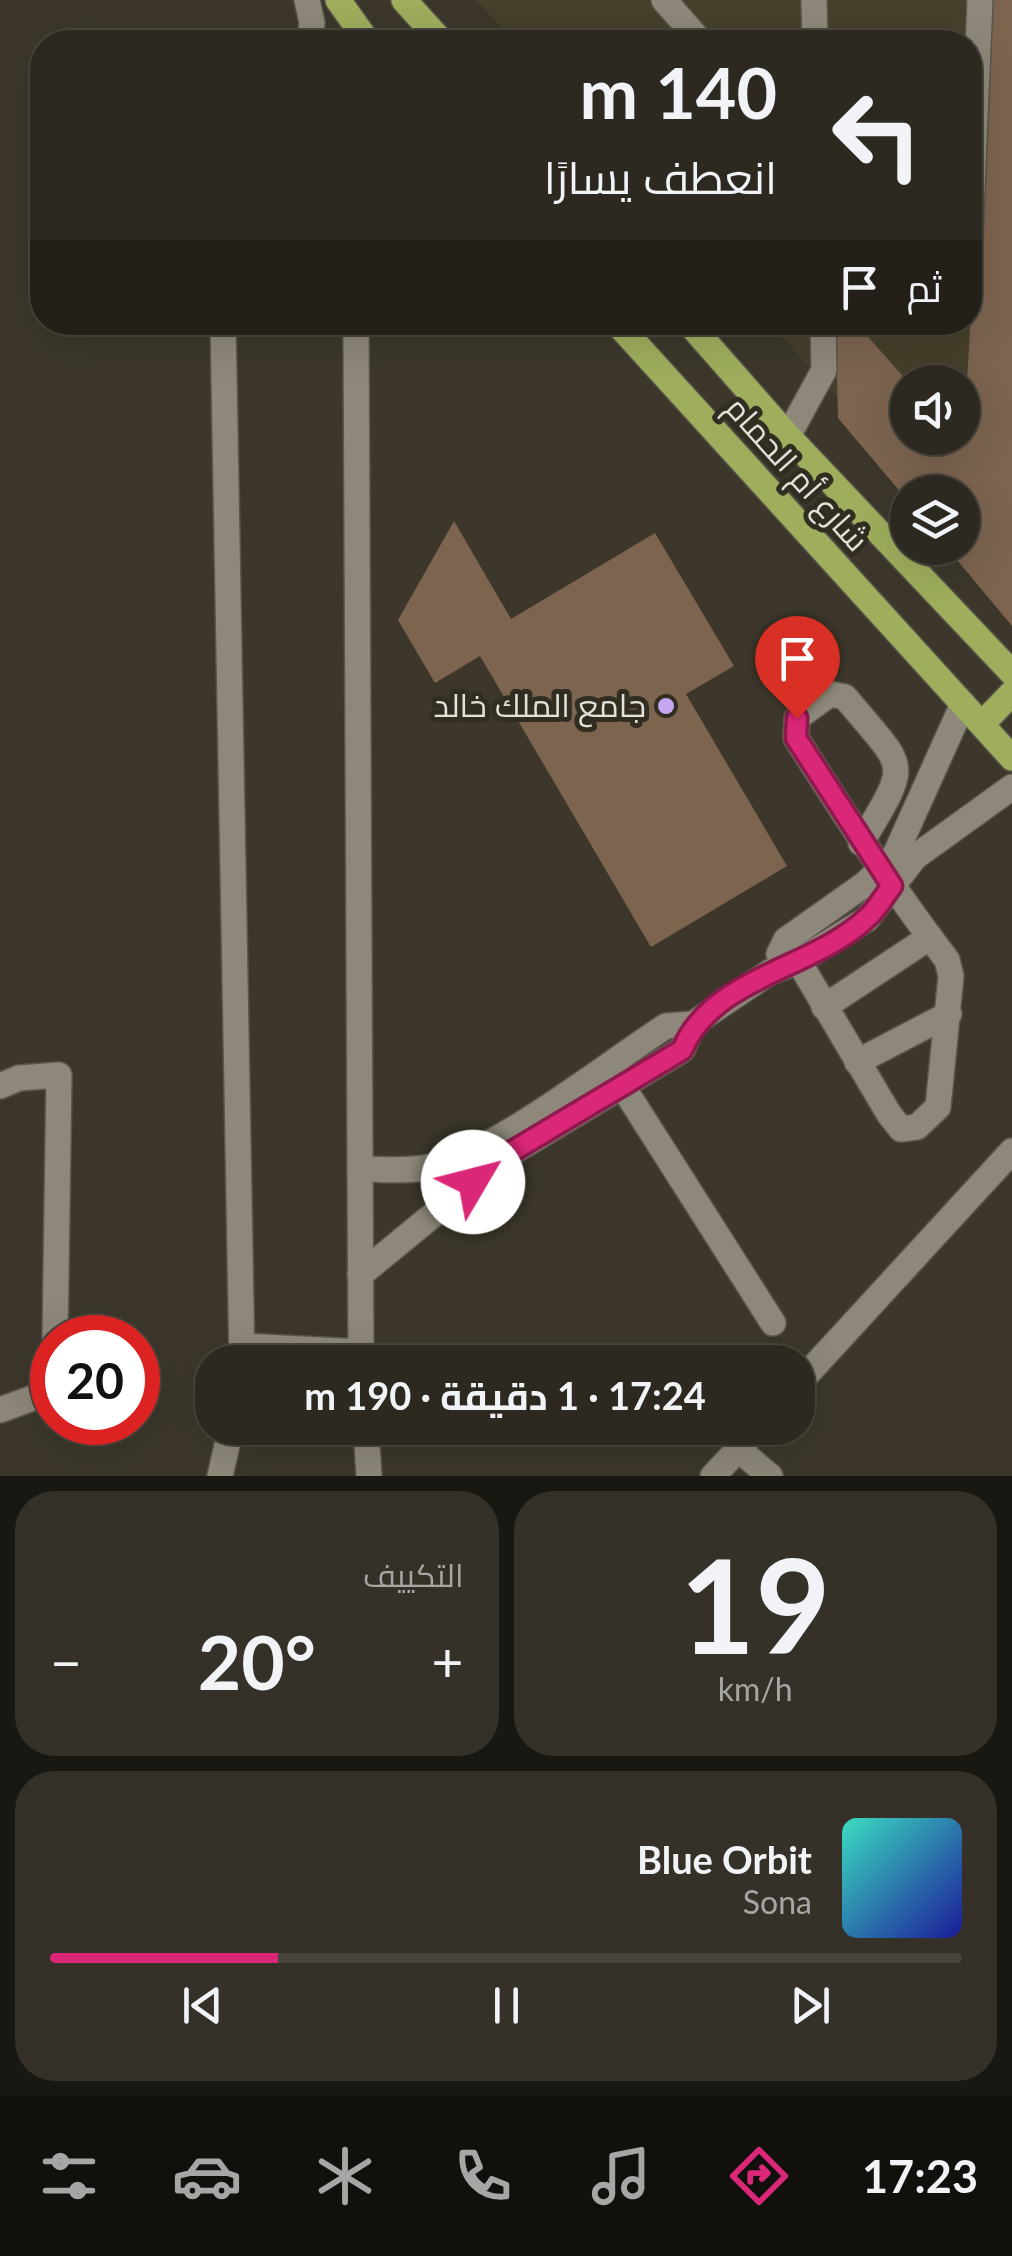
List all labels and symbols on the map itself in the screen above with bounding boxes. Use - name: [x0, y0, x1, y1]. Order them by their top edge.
- street label: شارع أم الحمام: [715, 388, 878, 561]
- pin: [755, 616, 840, 719]
- place label: جامع الملك خالد: [434, 685, 646, 728]
- marker: جامع الملك خالد: [655, 695, 677, 717]
- position arrow: [421, 1130, 525, 1234]
- speed limit sign: 20: [30, 1315, 160, 1445]

